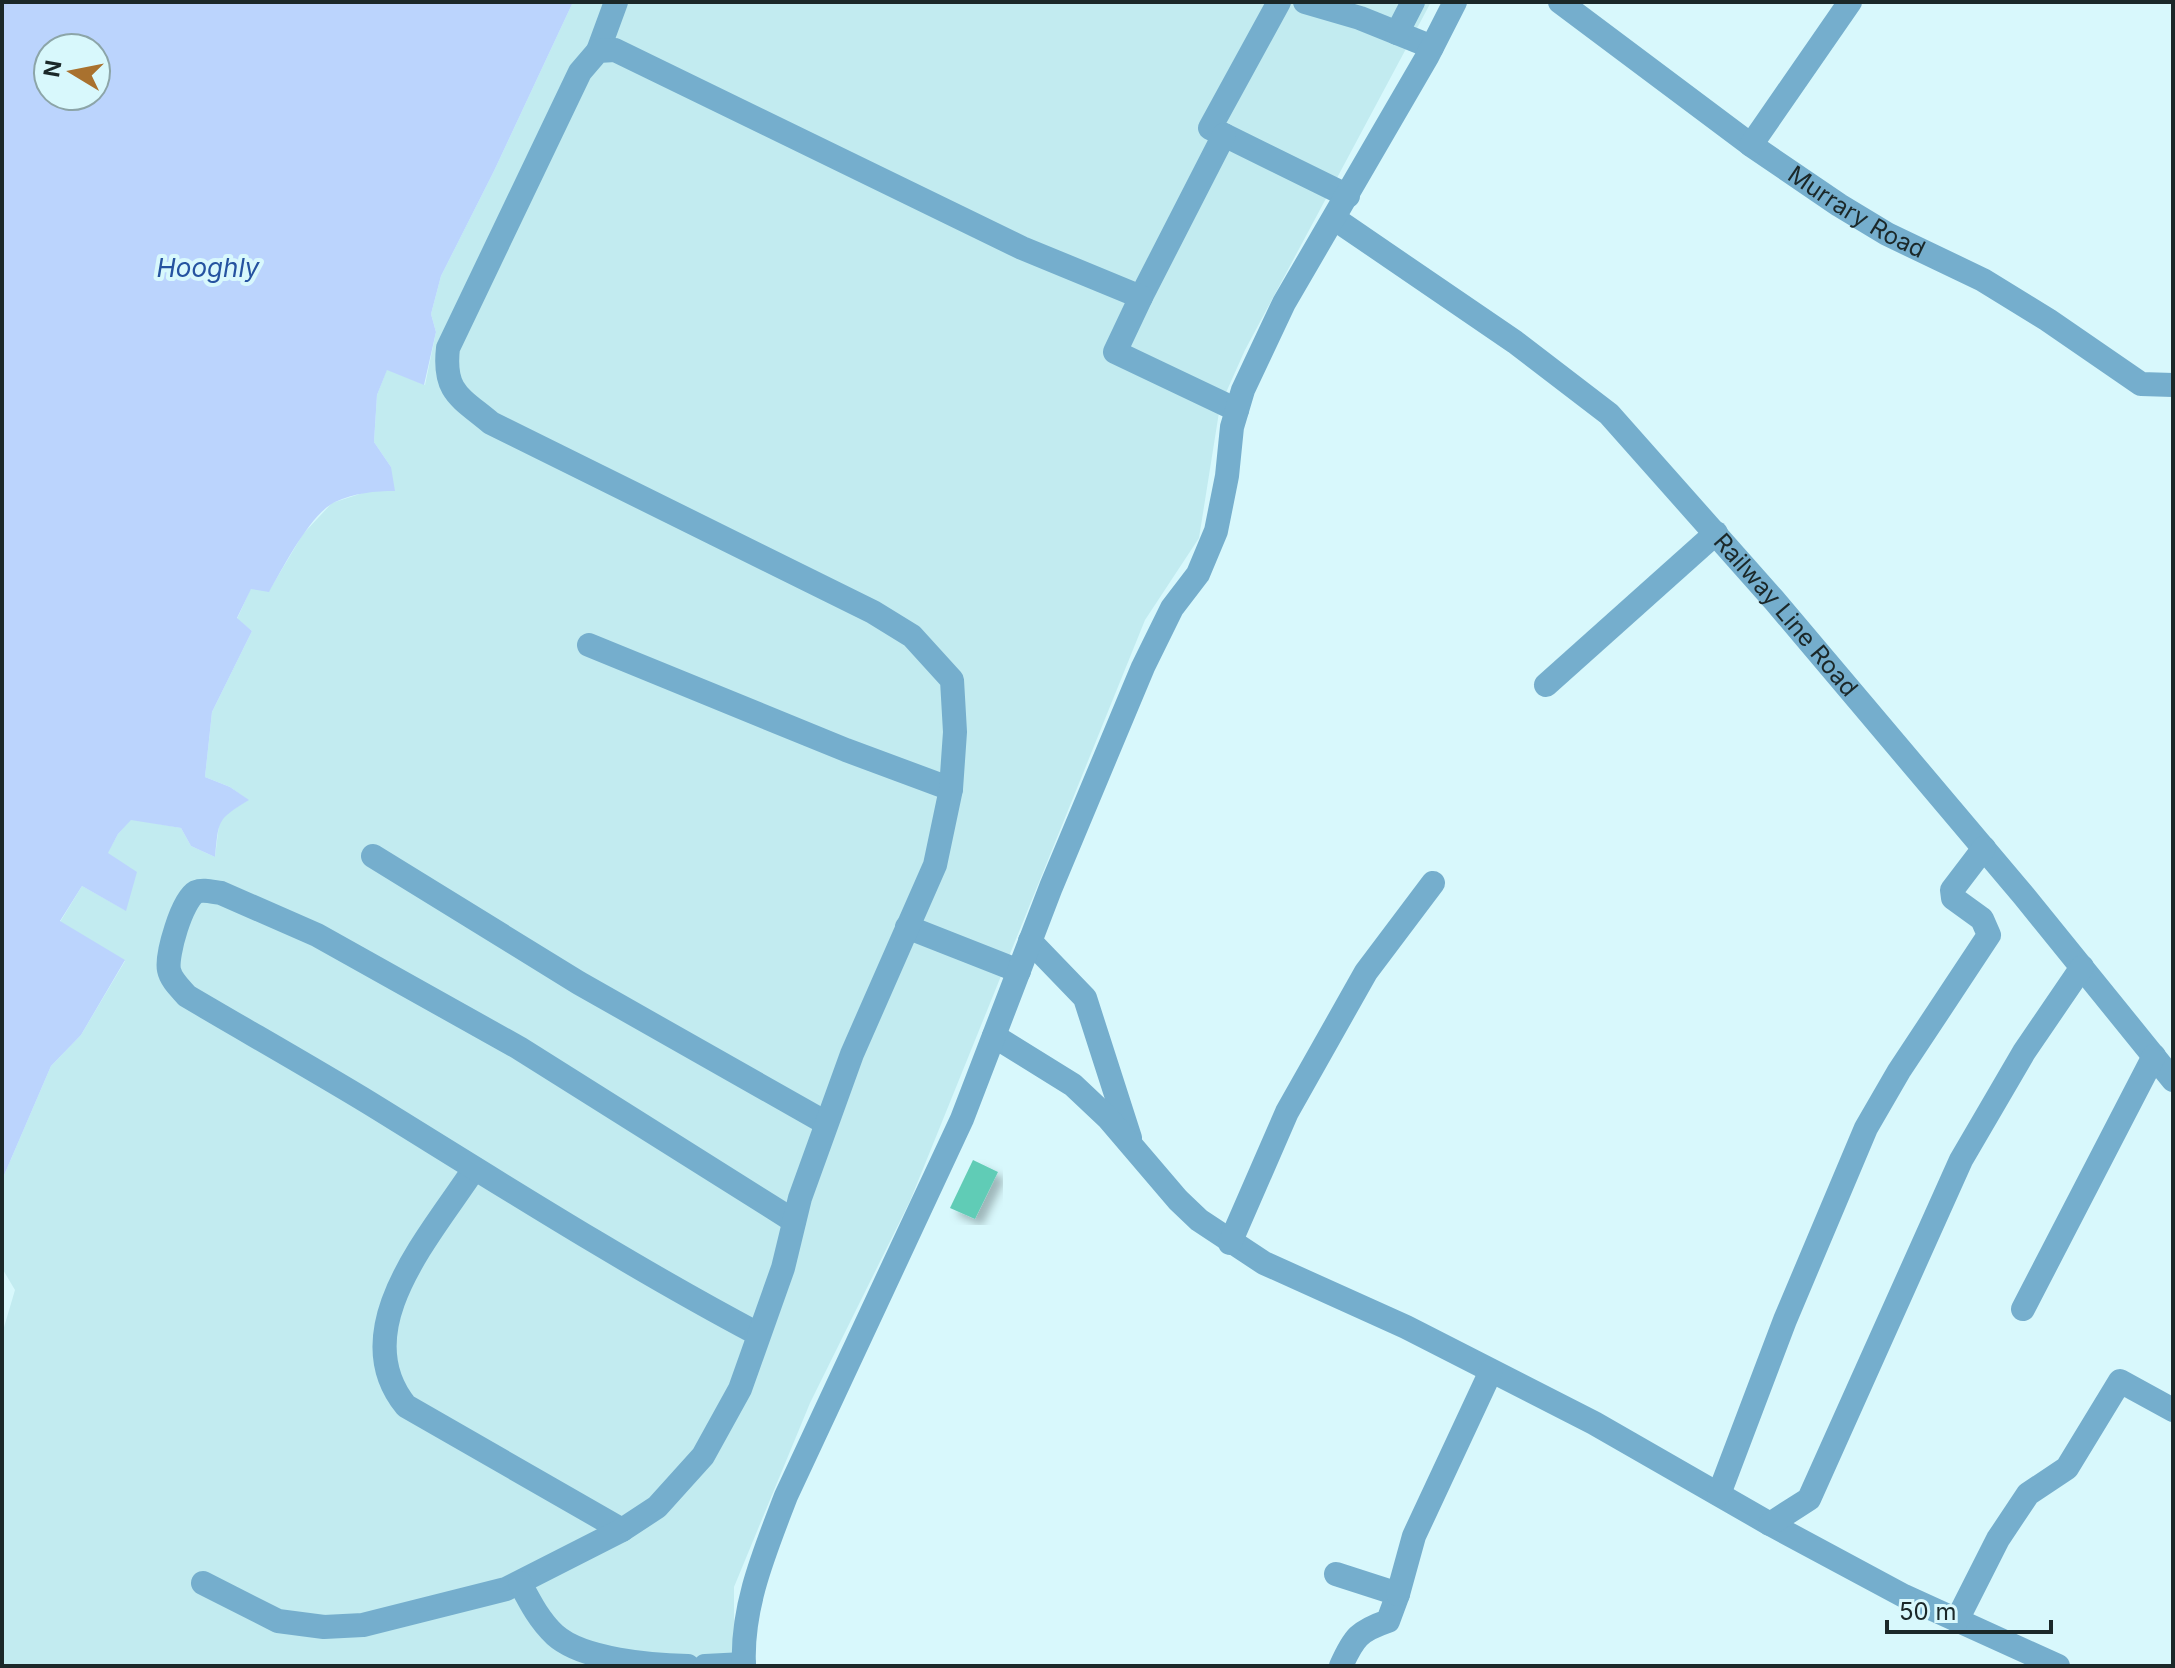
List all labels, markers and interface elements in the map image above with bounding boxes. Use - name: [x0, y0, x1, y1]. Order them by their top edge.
- north arrow: [32, 32, 112, 112]
- text: N: [38, 58, 67, 79]
- street label: Murrary Road: [1783, 159, 1930, 264]
- water label: Hooghly: [157, 252, 261, 283]
- street label: Railway Line Road: [1708, 527, 1864, 702]
- scale bar: [1887, 1584, 2051, 1634]
- text: 50 m: [1899, 1597, 1957, 1626]

